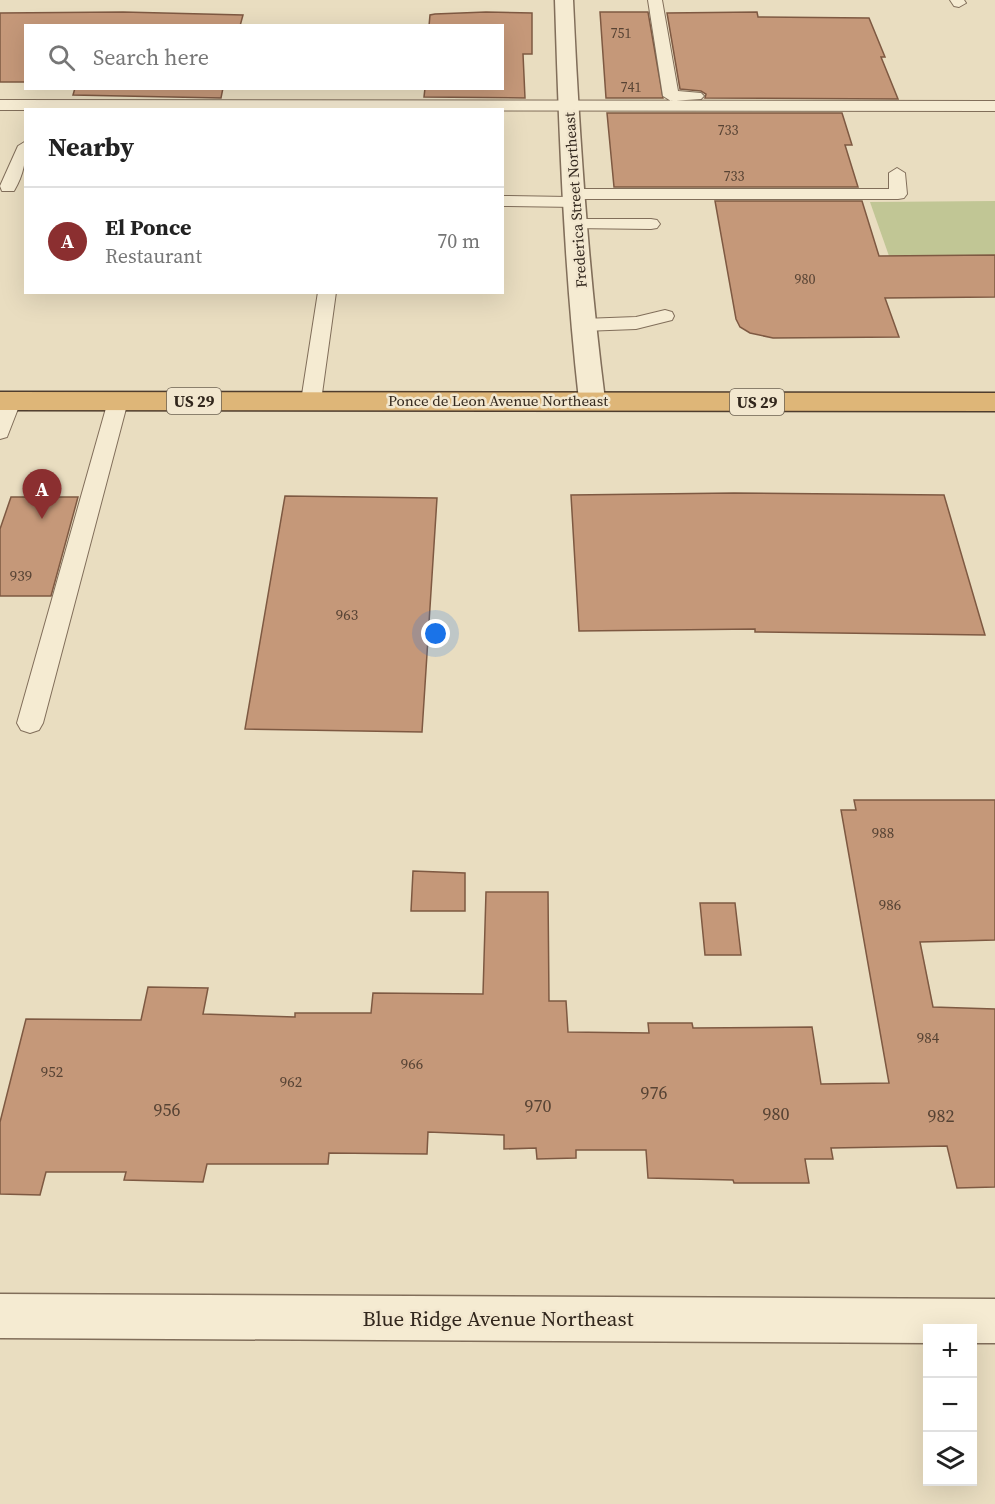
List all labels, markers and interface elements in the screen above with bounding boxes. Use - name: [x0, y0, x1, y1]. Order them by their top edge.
- house number: 751: [611, 23, 632, 43]
- search box: [24, 24, 504, 90]
- icon: search: [45, 41, 78, 74]
- text: Search here: [93, 42, 209, 72]
- house number: 741: [621, 77, 642, 97]
- street label: Frederica Street Northeast: [558, 111, 592, 289]
- house number: 733: [718, 120, 739, 140]
- text: Nearby: [48, 129, 134, 165]
- house number: 733: [724, 166, 745, 186]
- text: El Ponce: [105, 212, 192, 242]
- text: A: [61, 227, 74, 255]
- text: 70 m: [437, 227, 480, 255]
- text: Restaurant: [105, 242, 202, 270]
- house number: 980: [795, 269, 816, 289]
- road number: US 29: [167, 388, 221, 414]
- road number: US 29: [730, 389, 784, 415]
- street label: Ponce de Leon Avenue Northeast: [388, 390, 608, 411]
- pin: A: [22, 470, 62, 519]
- house number: 939: [10, 565, 32, 586]
- house number: 963: [336, 604, 358, 625]
- your location: [421, 619, 450, 648]
- house number: 988: [872, 822, 894, 843]
- house number: 986: [879, 894, 901, 915]
- house number: 984: [917, 1027, 940, 1048]
- house number: 966: [401, 1053, 423, 1074]
- house number: 952: [41, 1061, 63, 1082]
- house number: 962: [280, 1071, 302, 1092]
- house number: 976: [641, 1080, 668, 1105]
- house number: 970: [525, 1093, 552, 1118]
- house number: 956: [154, 1097, 181, 1122]
- house number: 980: [763, 1101, 790, 1126]
- house number: 982: [928, 1103, 955, 1128]
- street label: Blue Ridge Avenue Northeast: [363, 1304, 634, 1333]
- map controls: [923, 1324, 977, 1486]
- button: +: [923, 1324, 977, 1378]
- button: −: [923, 1378, 977, 1432]
- button: layers: [923, 1432, 977, 1486]

